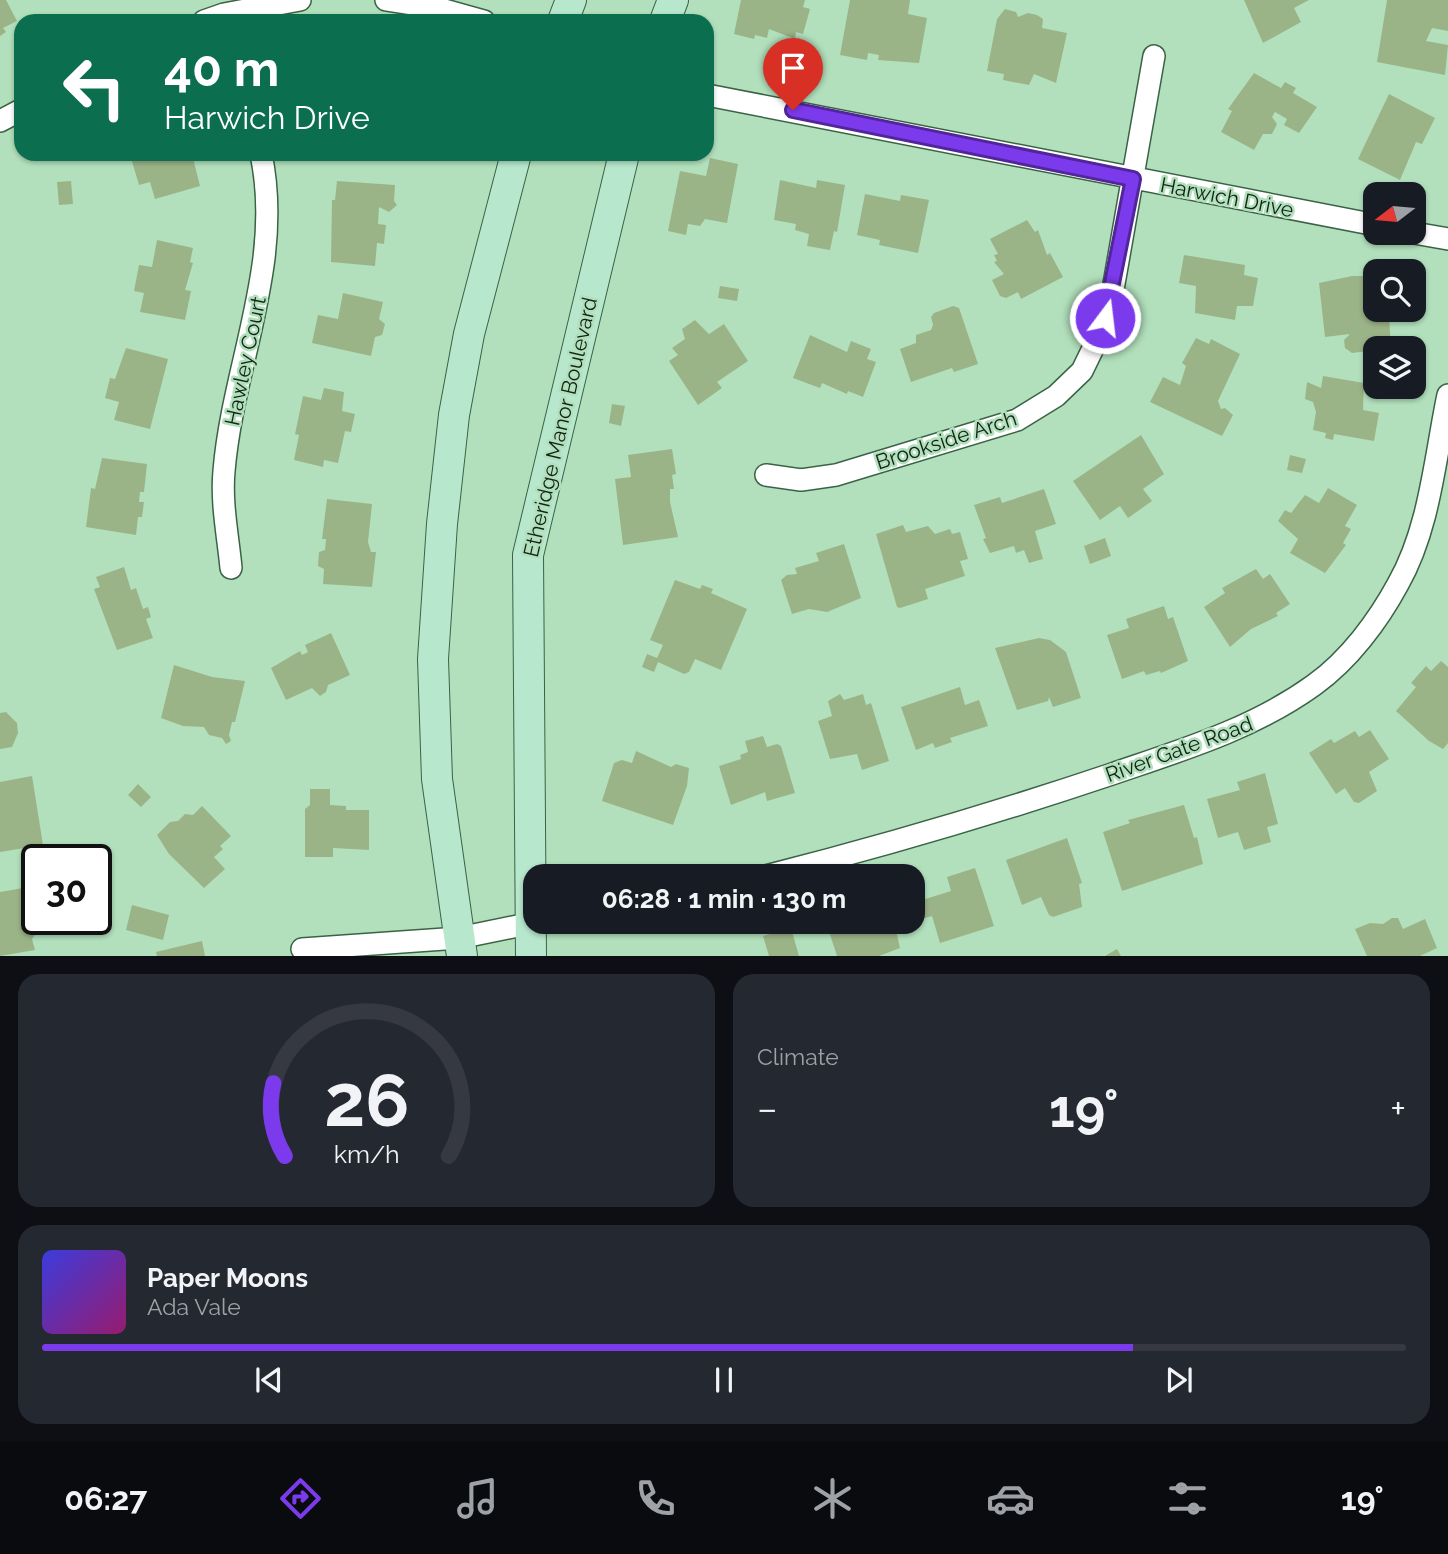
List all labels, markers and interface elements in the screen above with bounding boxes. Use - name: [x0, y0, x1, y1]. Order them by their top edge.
- pin: [763, 38, 823, 110]
- text: 40 m: [164, 40, 279, 97]
- icon: left: [49, 42, 140, 133]
- icon: arrive: [774, 49, 812, 87]
- text: Harwich Drive: [164, 99, 370, 136]
- street label: Harwich Drive: [1158, 172, 1296, 222]
- north arrow: [1363, 182, 1426, 245]
- map controls: [1363, 182, 1426, 399]
- button: search: [1363, 259, 1426, 322]
- position arrow: [1068, 281, 1142, 355]
- street label: Hawley Court: [219, 294, 271, 428]
- street label: Etheridge Manor Boulevard: [518, 295, 602, 559]
- button: layers: [1363, 336, 1426, 399]
- street label: Brookside Arch: [872, 405, 1020, 475]
- street label: River Gate Road: [1102, 711, 1256, 787]
- speed limit sign: 30: [21, 844, 112, 935]
- text: 06:28 · 1 min · 130 m: [602, 884, 846, 914]
- text: Climate: [757, 1043, 839, 1070]
- text: 26: [324, 1059, 409, 1144]
- text: 19°: [1049, 1078, 1119, 1139]
- text: −: [757, 1086, 777, 1131]
- text: +: [1390, 1086, 1406, 1131]
- text: km/h: [334, 1139, 399, 1169]
- text: Paper Moons: [147, 1263, 308, 1293]
- text: Ada Vale: [147, 1293, 241, 1320]
- icon: previous: [250, 1361, 288, 1399]
- icon: pause: [705, 1361, 743, 1399]
- icon: next: [1160, 1361, 1198, 1399]
- icon: directions: [276, 1474, 325, 1523]
- icon: music: [453, 1474, 502, 1523]
- icon: phone: [631, 1474, 680, 1523]
- icon: climate: [808, 1474, 857, 1523]
- icon: car: [986, 1474, 1035, 1523]
- icon: filters: [1163, 1474, 1212, 1523]
- text: 06:27: [64, 1480, 147, 1517]
- text: 19°: [1341, 1480, 1384, 1517]

